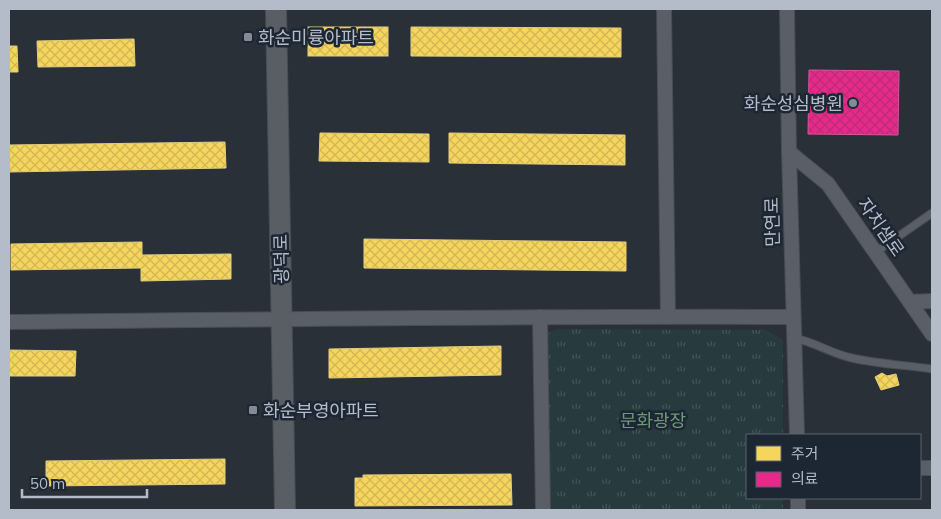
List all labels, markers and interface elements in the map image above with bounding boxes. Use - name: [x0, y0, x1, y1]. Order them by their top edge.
- place label: 화순미륭아파트: [258, 26, 374, 49]
- marker: 화순미륭아파트: [242, 31, 254, 43]
- place label: 화순성심병원: [744, 92, 843, 115]
- marker: 화순성심병원: [847, 97, 859, 109]
- street label: 자치샘로: [853, 193, 909, 261]
- street label: 만연로: [760, 197, 784, 247]
- street label: 광덕로: [269, 234, 293, 284]
- place label: 화순부영아파트: [263, 399, 379, 422]
- marker: 화순부영아파트: [247, 404, 259, 416]
- park label: 문화광장: [620, 409, 686, 432]
- legend: [746, 434, 921, 499]
- text: 주거: [791, 444, 819, 463]
- scale bar: [22, 466, 148, 498]
- text: 의료: [791, 469, 819, 488]
- text: 50 m: [30, 474, 65, 493]

